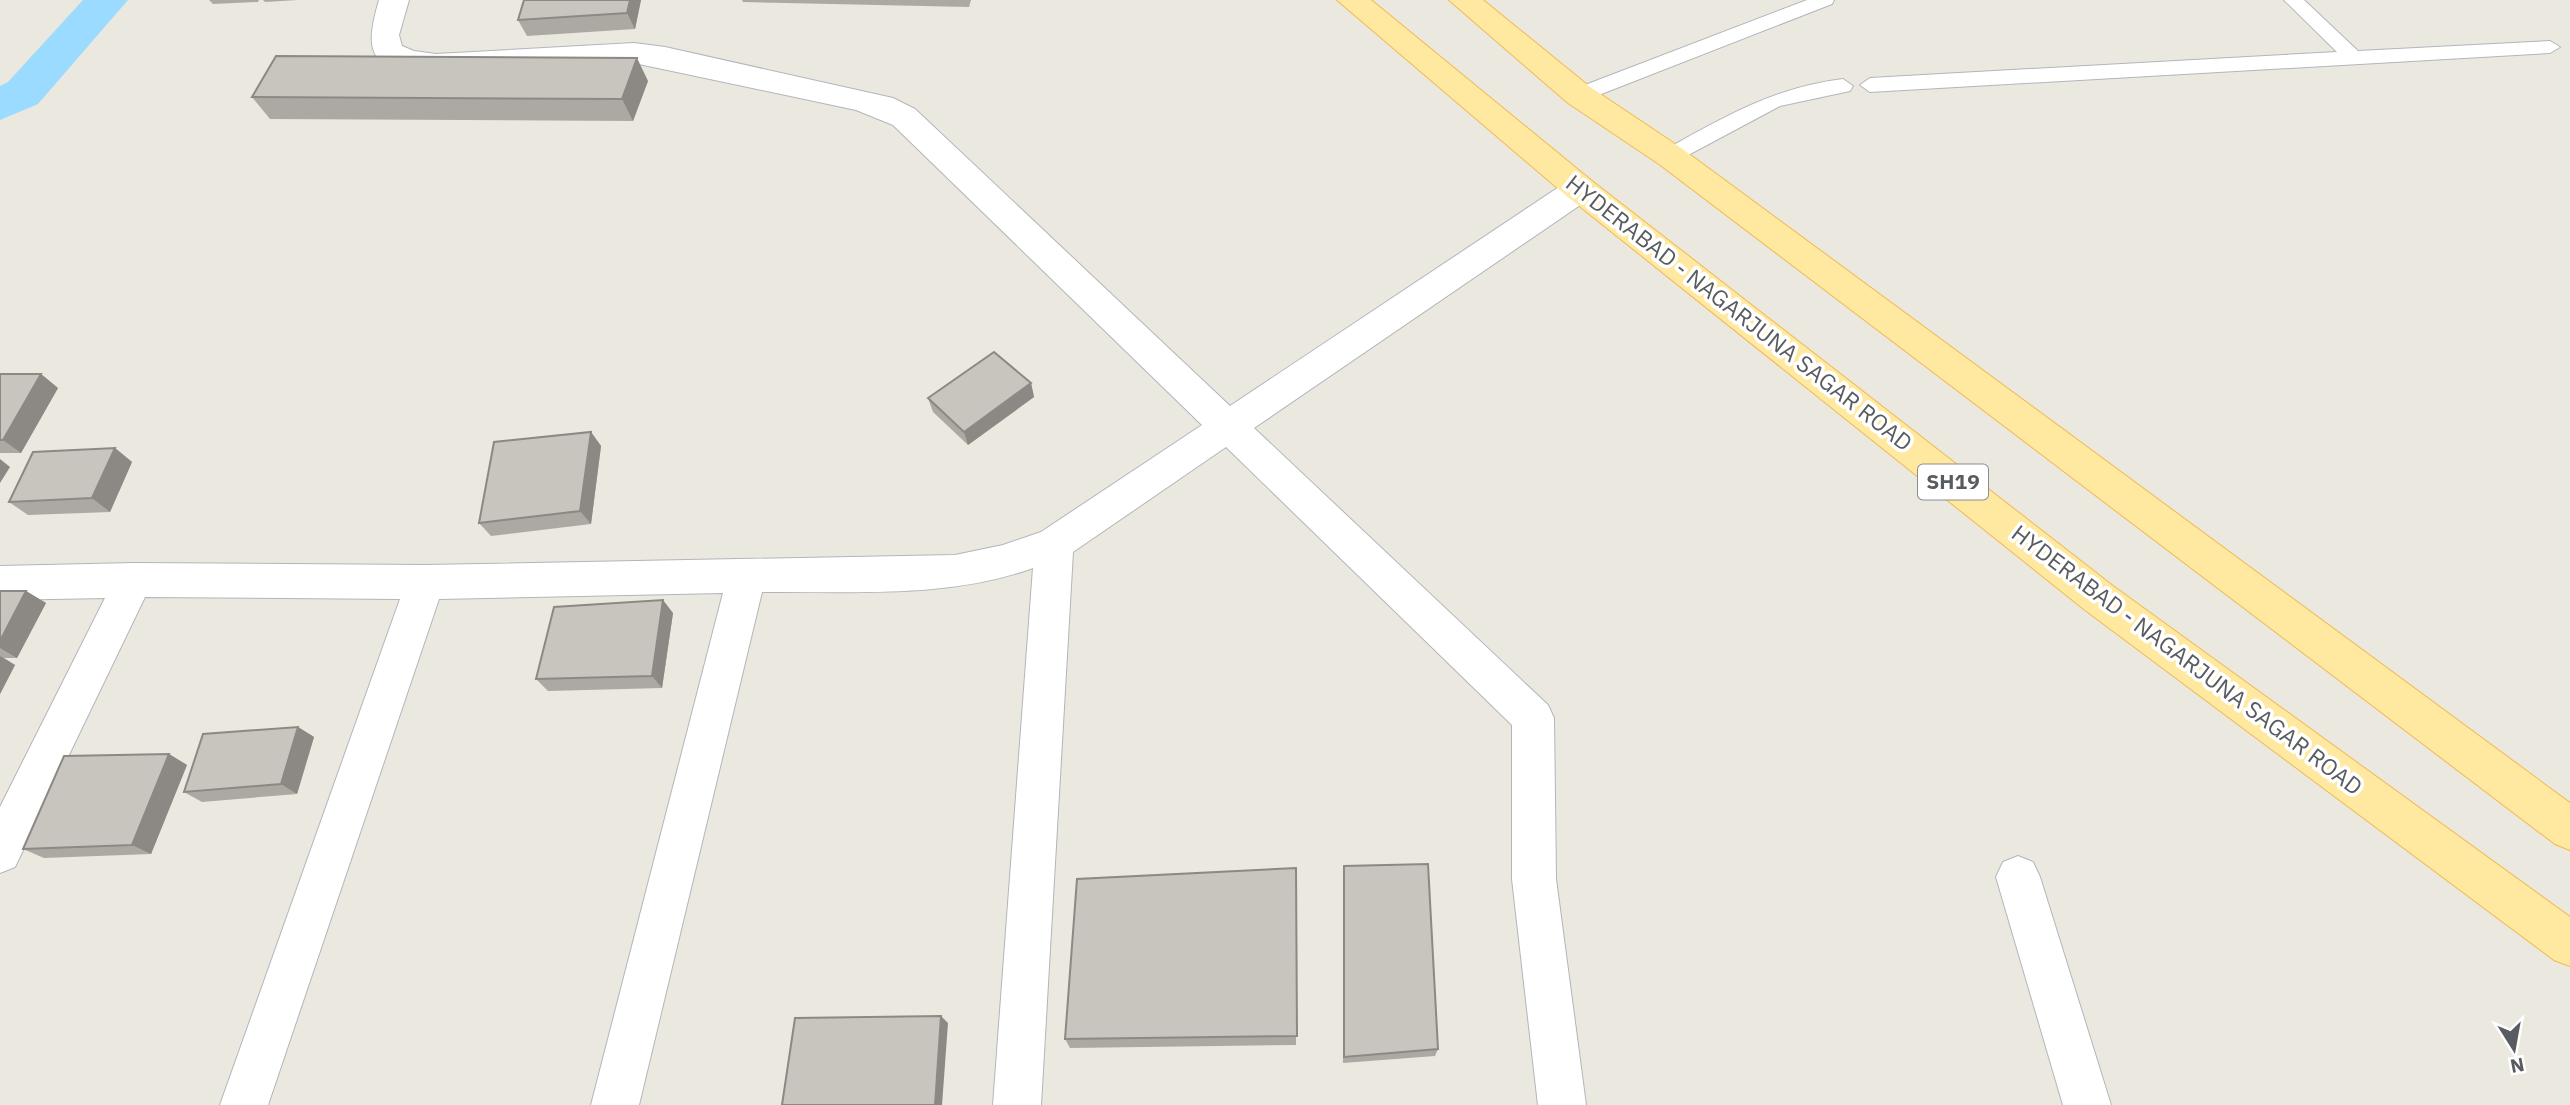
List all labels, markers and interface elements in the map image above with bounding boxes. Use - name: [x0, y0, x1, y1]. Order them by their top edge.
- street label: HYDERABAD - NAGARJUNA SAGAR ROAD: [1560, 167, 1919, 457]
- road number: SH19: [1918, 464, 1988, 500]
- street label: HYDERABAD - NAGARJUNA SAGAR ROAD: [2006, 517, 2369, 801]
- north arrow: [2479, 1014, 2549, 1084]
- text: N: [2508, 1053, 2526, 1079]

